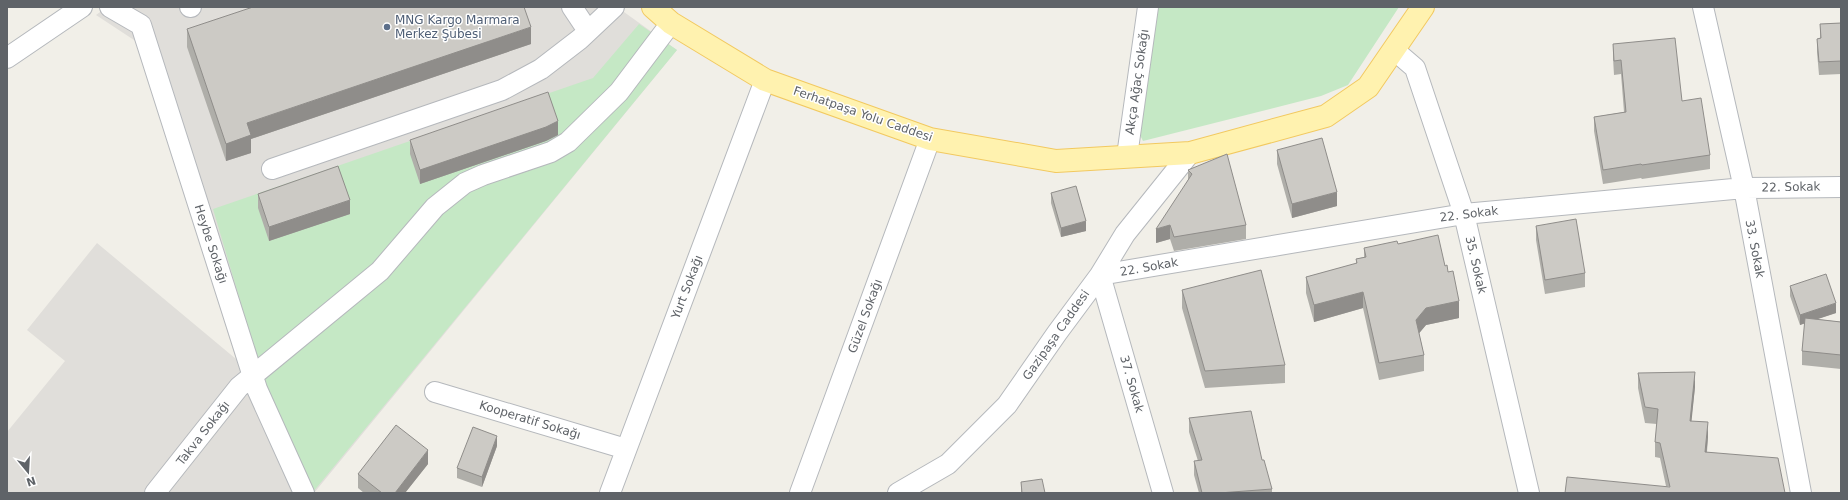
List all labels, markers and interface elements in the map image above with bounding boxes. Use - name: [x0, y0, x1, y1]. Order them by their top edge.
- place label: MNG Kargo Marmara Merkez Şubesi: [395, 13, 520, 41]
- marker: MNG Kargo Marmara Merkez Şubesi: [382, 22, 392, 32]
- street label: Akça Ağaç Sokağı: [1123, 28, 1151, 136]
- street label: Ferhatpaşa Yolu Caddesi: [792, 84, 934, 144]
- street label: 22. Sokak: [1761, 179, 1821, 195]
- street label: Heybe Sokağı: [192, 203, 230, 285]
- street label: 22. Sokak: [1439, 203, 1499, 225]
- street label: 33. Sokak: [1743, 219, 1767, 279]
- street label: 35. Sokak: [1463, 235, 1489, 295]
- street label: Yurt Sokağı: [668, 253, 706, 322]
- street label: 22. Sokak: [1119, 255, 1179, 279]
- street label: Güzel Sokağı: [845, 277, 885, 355]
- street label: Gazipaşa Caddesi: [1020, 287, 1092, 383]
- street label: 37. Sokak: [1117, 354, 1147, 414]
- street label: Takva Sokağı: [173, 398, 233, 469]
- street label: Kooperatif Sokağı: [478, 398, 582, 442]
- north arrow: [8, 452, 48, 492]
- text: N: [25, 473, 37, 489]

